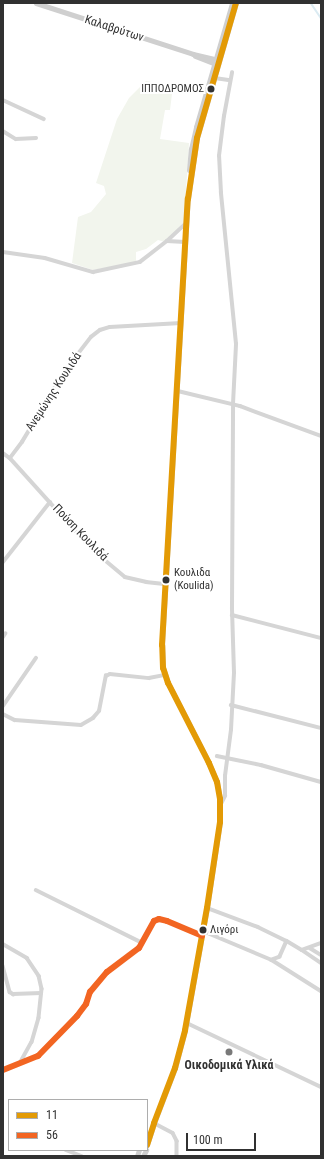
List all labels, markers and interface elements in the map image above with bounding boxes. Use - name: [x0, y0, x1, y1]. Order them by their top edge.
- street label: Καλαβρύτων: [83, 13, 145, 45]
- place label: ΙΠΠΟΔΡΟΜΟΣ: [141, 82, 204, 96]
- marker: ΙΠΠΟΔΡΟΜΟΣ: [206, 84, 216, 94]
- street label: Ανεμώνης Κουλιδά: [23, 350, 85, 434]
- street label: Πούση Κουλιδά: [49, 502, 111, 564]
- place label: Κουλιδα (Koulida): [174, 567, 213, 593]
- marker: Κουλιδα (Koulida): [161, 575, 171, 585]
- place label: Λιγόρι: [210, 923, 239, 937]
- marker: Λιγόρι: [198, 925, 208, 935]
- marker: Οικοδομικά Υλικά: [224, 1047, 234, 1057]
- place label: Οικοδομικά Υλικά: [185, 1059, 273, 1073]
- legend: [8, 1099, 148, 1151]
- text: 11: [46, 1108, 58, 1122]
- scale bar: [188, 1125, 258, 1151]
- text: 56: [46, 1128, 58, 1142]
- text: 100 m: [193, 1133, 223, 1147]

